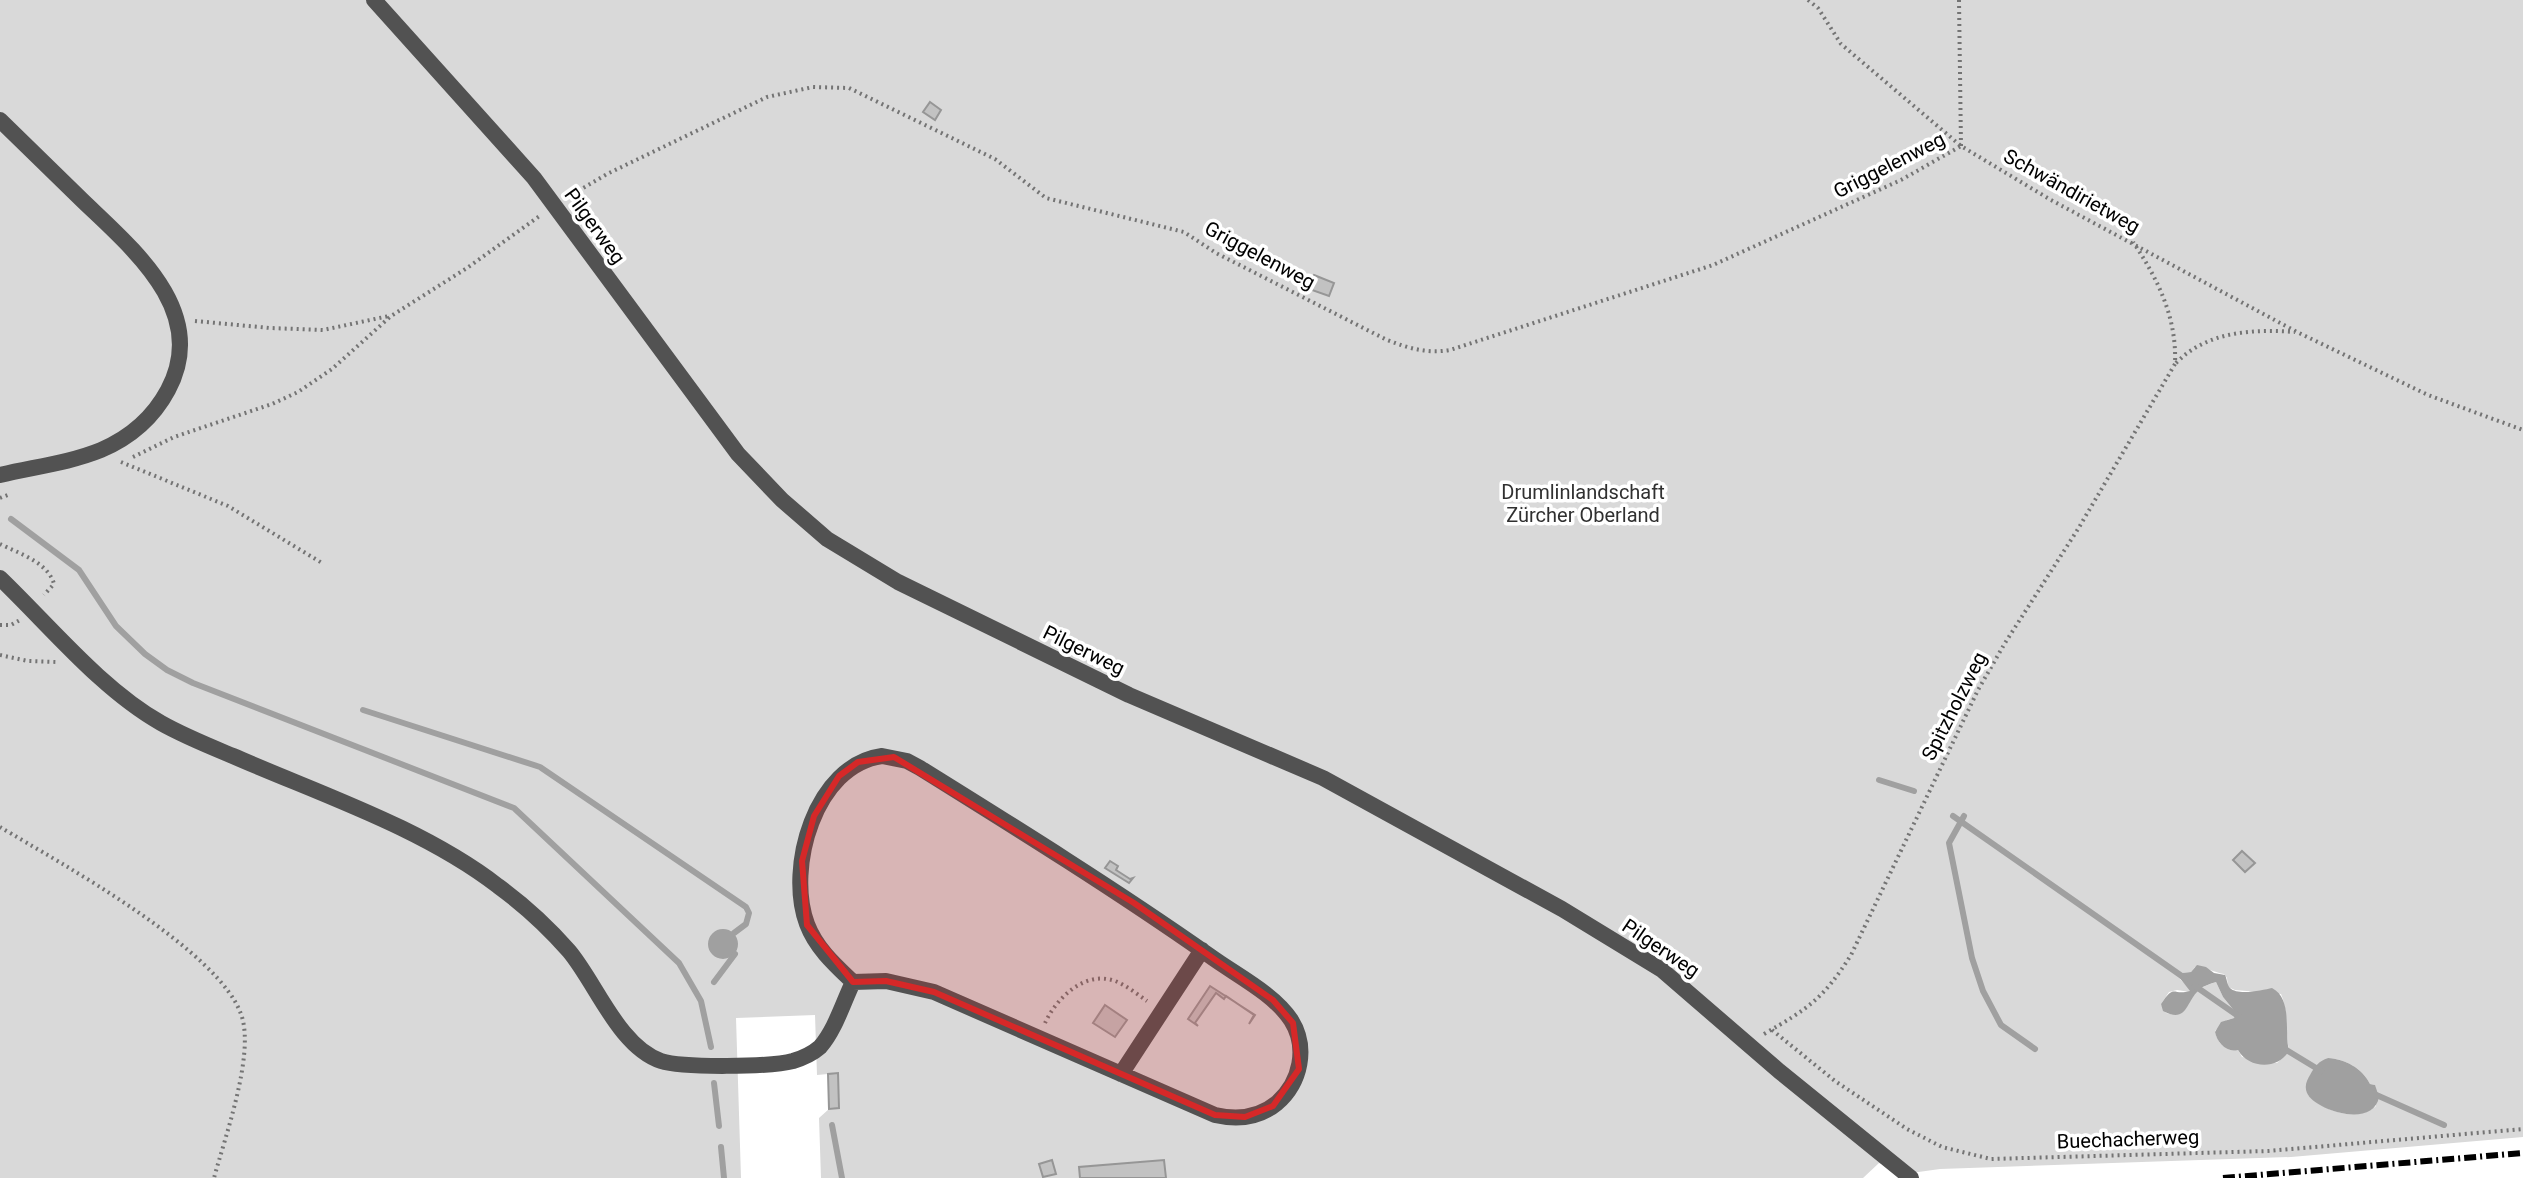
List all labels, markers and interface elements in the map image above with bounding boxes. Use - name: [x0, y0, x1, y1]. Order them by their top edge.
- street label: Griggelenweg: [1829, 127, 1949, 203]
- street label: Schwändirietweg: [2000, 144, 2144, 238]
- street label: Pilgerweg: [559, 183, 631, 269]
- street label: Griggelenweg: [1201, 216, 1319, 294]
- park label: Drumlinlandschaft Zürcher Oberland: [1501, 480, 1665, 527]
- street label: Pilgerweg: [1039, 620, 1129, 680]
- street label: Spitzholzweg: [1916, 648, 1992, 764]
- street label: Pilgerweg: [1618, 913, 1704, 983]
- street label: Buechacherweg: [2056, 1125, 2200, 1153]

